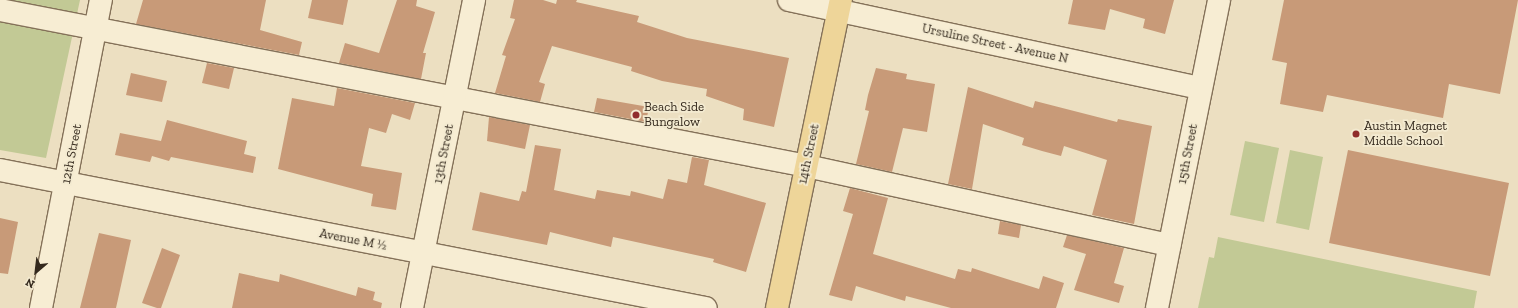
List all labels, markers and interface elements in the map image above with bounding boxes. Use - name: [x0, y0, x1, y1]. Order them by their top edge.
- street label: Ursuline Street - Avenue N: [920, 21, 1070, 67]
- place label: Beach Side Bungalow: [644, 100, 704, 131]
- marker: Beach Side Bungalow: [631, 110, 641, 120]
- place label: Austin Magnet Middle School: [1364, 119, 1447, 150]
- street label: 14th Street: [795, 122, 823, 186]
- street label: 12th Street: [59, 123, 85, 185]
- street label: 13th Street: [431, 123, 457, 185]
- street label: 15th Street: [1175, 123, 1201, 185]
- marker: Austin Magnet Middle School: [1351, 129, 1361, 139]
- street label: Avenue M ½: [318, 226, 388, 254]
- north arrow: [16, 252, 56, 292]
- text: N: [23, 275, 37, 291]

